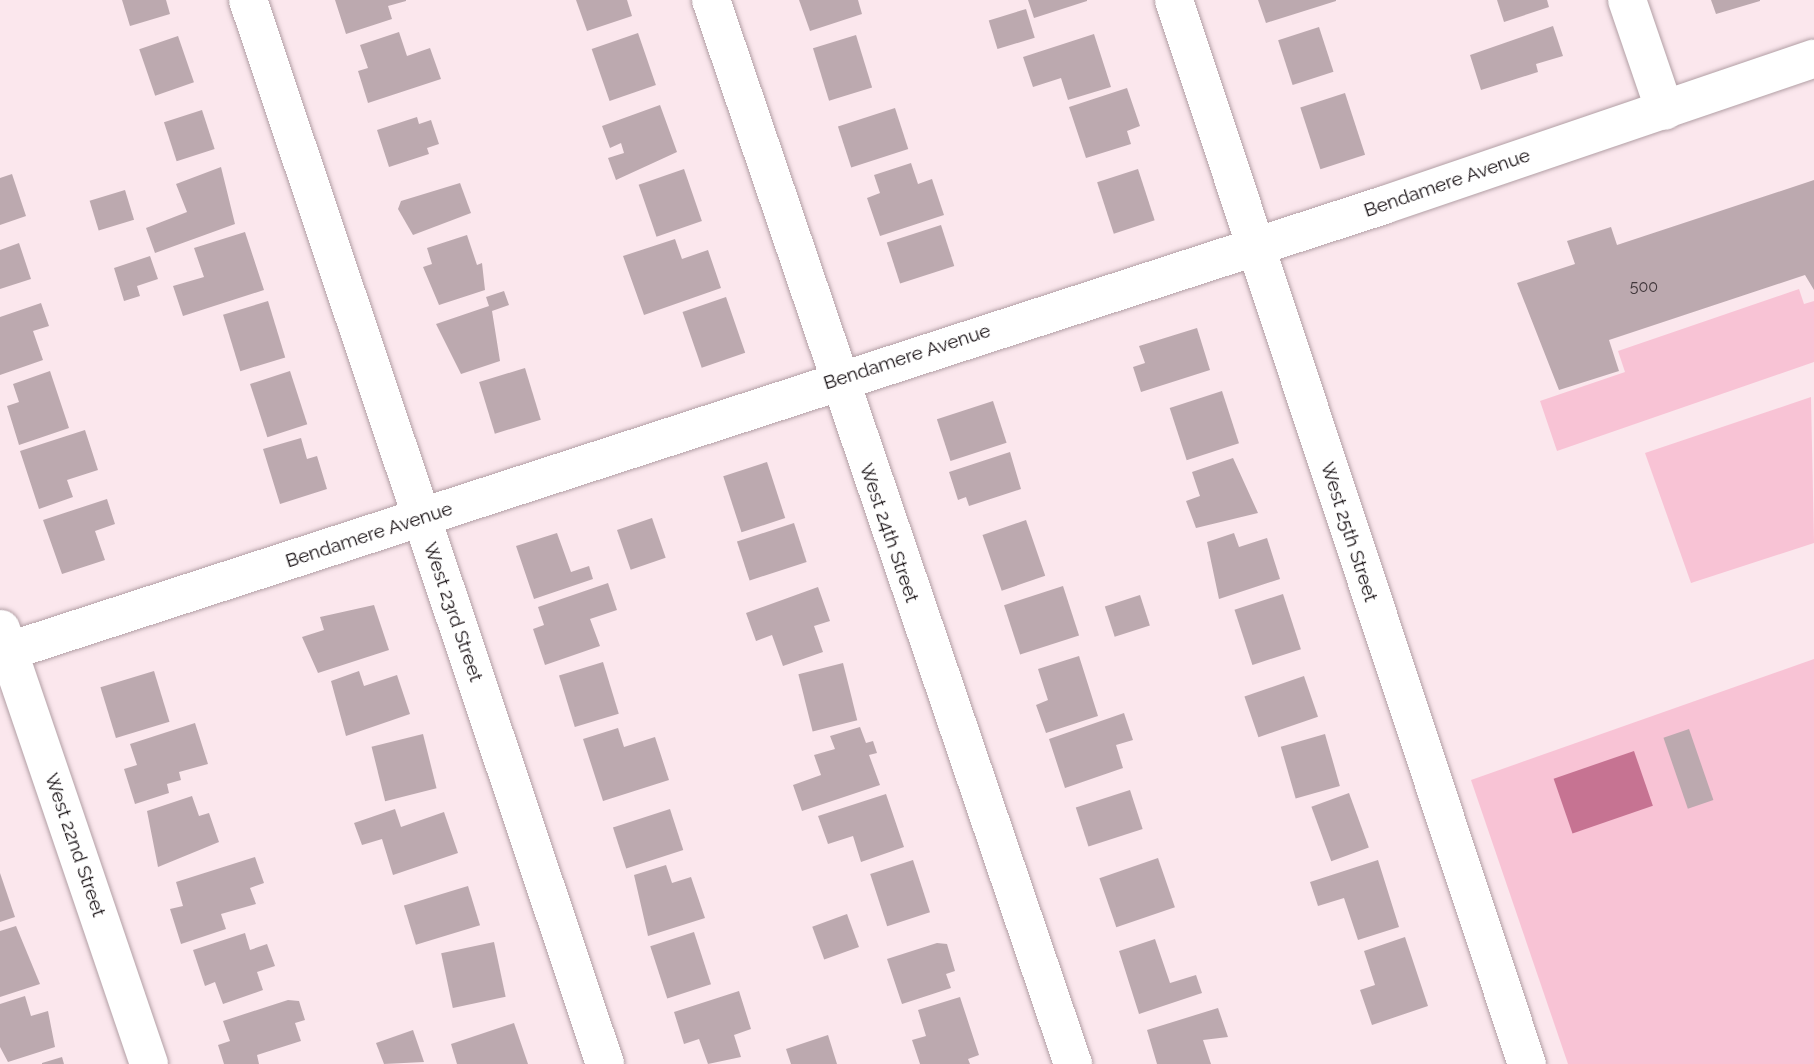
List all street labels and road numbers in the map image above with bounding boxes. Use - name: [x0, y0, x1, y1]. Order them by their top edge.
- street label: Bendamere Avenue: [1361, 144, 1533, 222]
- street label: Bendamere Avenue: [820, 319, 994, 395]
- street label: West 25th Street: [1316, 459, 1382, 605]
- street label: West 24th Street: [855, 461, 923, 605]
- street label: Bendamere Avenue: [282, 497, 456, 573]
- street label: West 23rd Street: [418, 539, 488, 685]
- street label: West 22nd Street: [40, 770, 110, 920]

